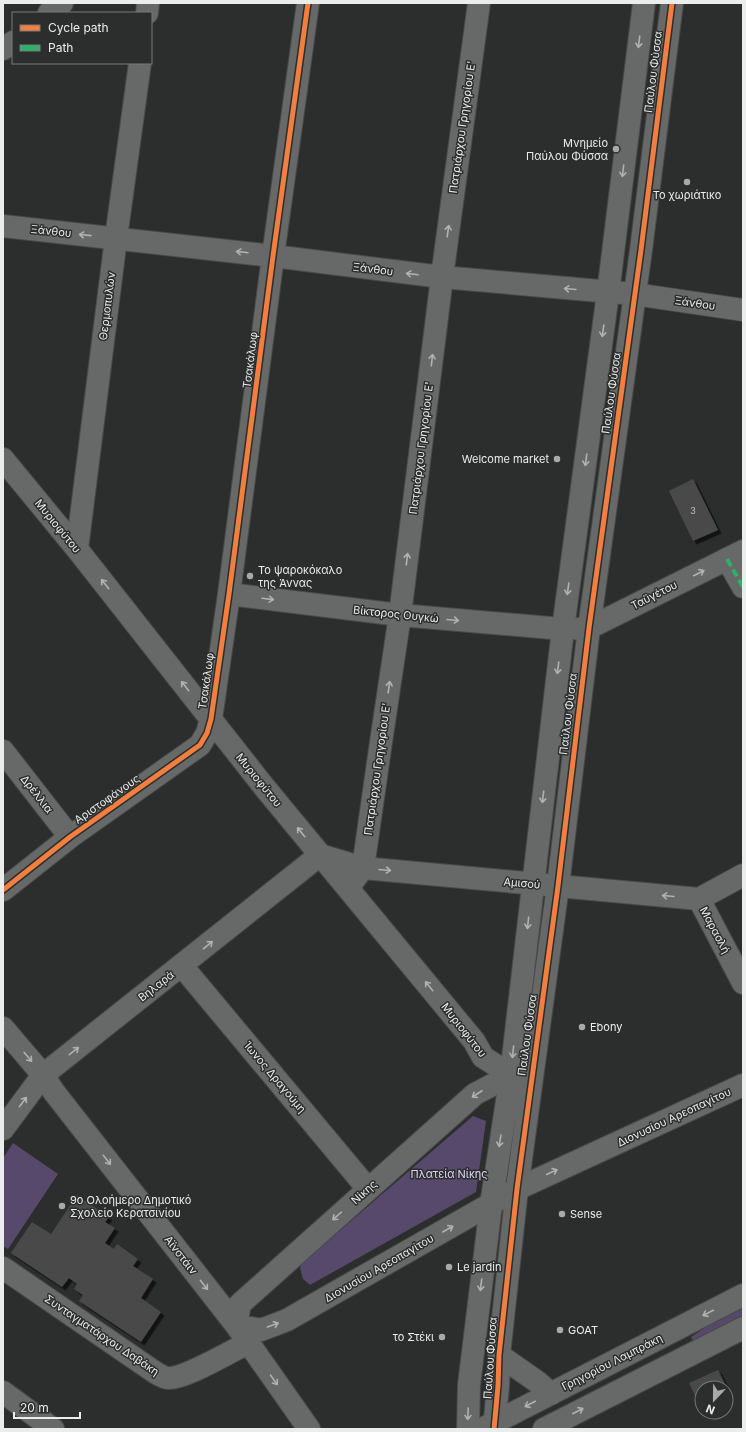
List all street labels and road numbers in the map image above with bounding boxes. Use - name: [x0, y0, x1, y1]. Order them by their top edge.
- street label: Παύλου Φύσσα: [641, 30, 665, 114]
- street label: Πατριάρχου Γρηγορίου Ε': [446, 60, 478, 194]
- street label: Ξάνθου: [30, 222, 72, 240]
- street label: Ξάνθου: [352, 260, 394, 278]
- street label: Θερμοπυλών: [96, 270, 118, 341]
- street label: Ξάνθου: [674, 293, 716, 313]
- street label: Τσακάλωφ: [240, 331, 260, 389]
- street label: Παύλου Φύσσα: [598, 351, 624, 435]
- street label: Πατριάρχου Γρηγορίου Ε': [406, 381, 436, 515]
- street label: Μυριοφύτου: [32, 496, 84, 556]
- street label: Ταϋγέτου: [628, 577, 680, 613]
- street label: Βίκτορος Ουγκώ: [353, 603, 440, 625]
- street label: Τσακάλωφ: [195, 652, 217, 710]
- street label: Παύλου Φύσσα: [556, 672, 580, 756]
- street label: Πατριάρχου Γρηγορίου Ε': [361, 702, 393, 836]
- street label: Μυριοφύτου: [233, 750, 285, 810]
- street label: Αριστοφάνους: [72, 771, 142, 827]
- street label: Δρέλλια: [18, 772, 56, 816]
- street label: Αμισού: [503, 874, 541, 892]
- street label: Μαρασλή: [697, 904, 733, 956]
- street label: Βηλαρά: [135, 968, 177, 1004]
- street label: Παύλου Φύσσα: [514, 993, 540, 1077]
- street label: Μυριοφύτου: [438, 1000, 490, 1060]
- street label: Ίωνος Δραγούμη: [241, 1038, 309, 1116]
- street label: Διονυσίου Αρεοπαγίτου: [615, 1084, 733, 1150]
- street label: Νίκης: [348, 1177, 380, 1207]
- street label: Διονυσίου Αρεοπαγίτου: [322, 1231, 436, 1305]
- street label: Αϊνστάιν: [161, 1233, 201, 1278]
- street label: Συνταγματάρχου Δαβάκη: [42, 1291, 162, 1379]
- street label: Παύλου Φύσσα: [480, 1317, 500, 1399]
- street label: Γρηγορίου Λαμπράκη: [559, 1331, 665, 1393]

